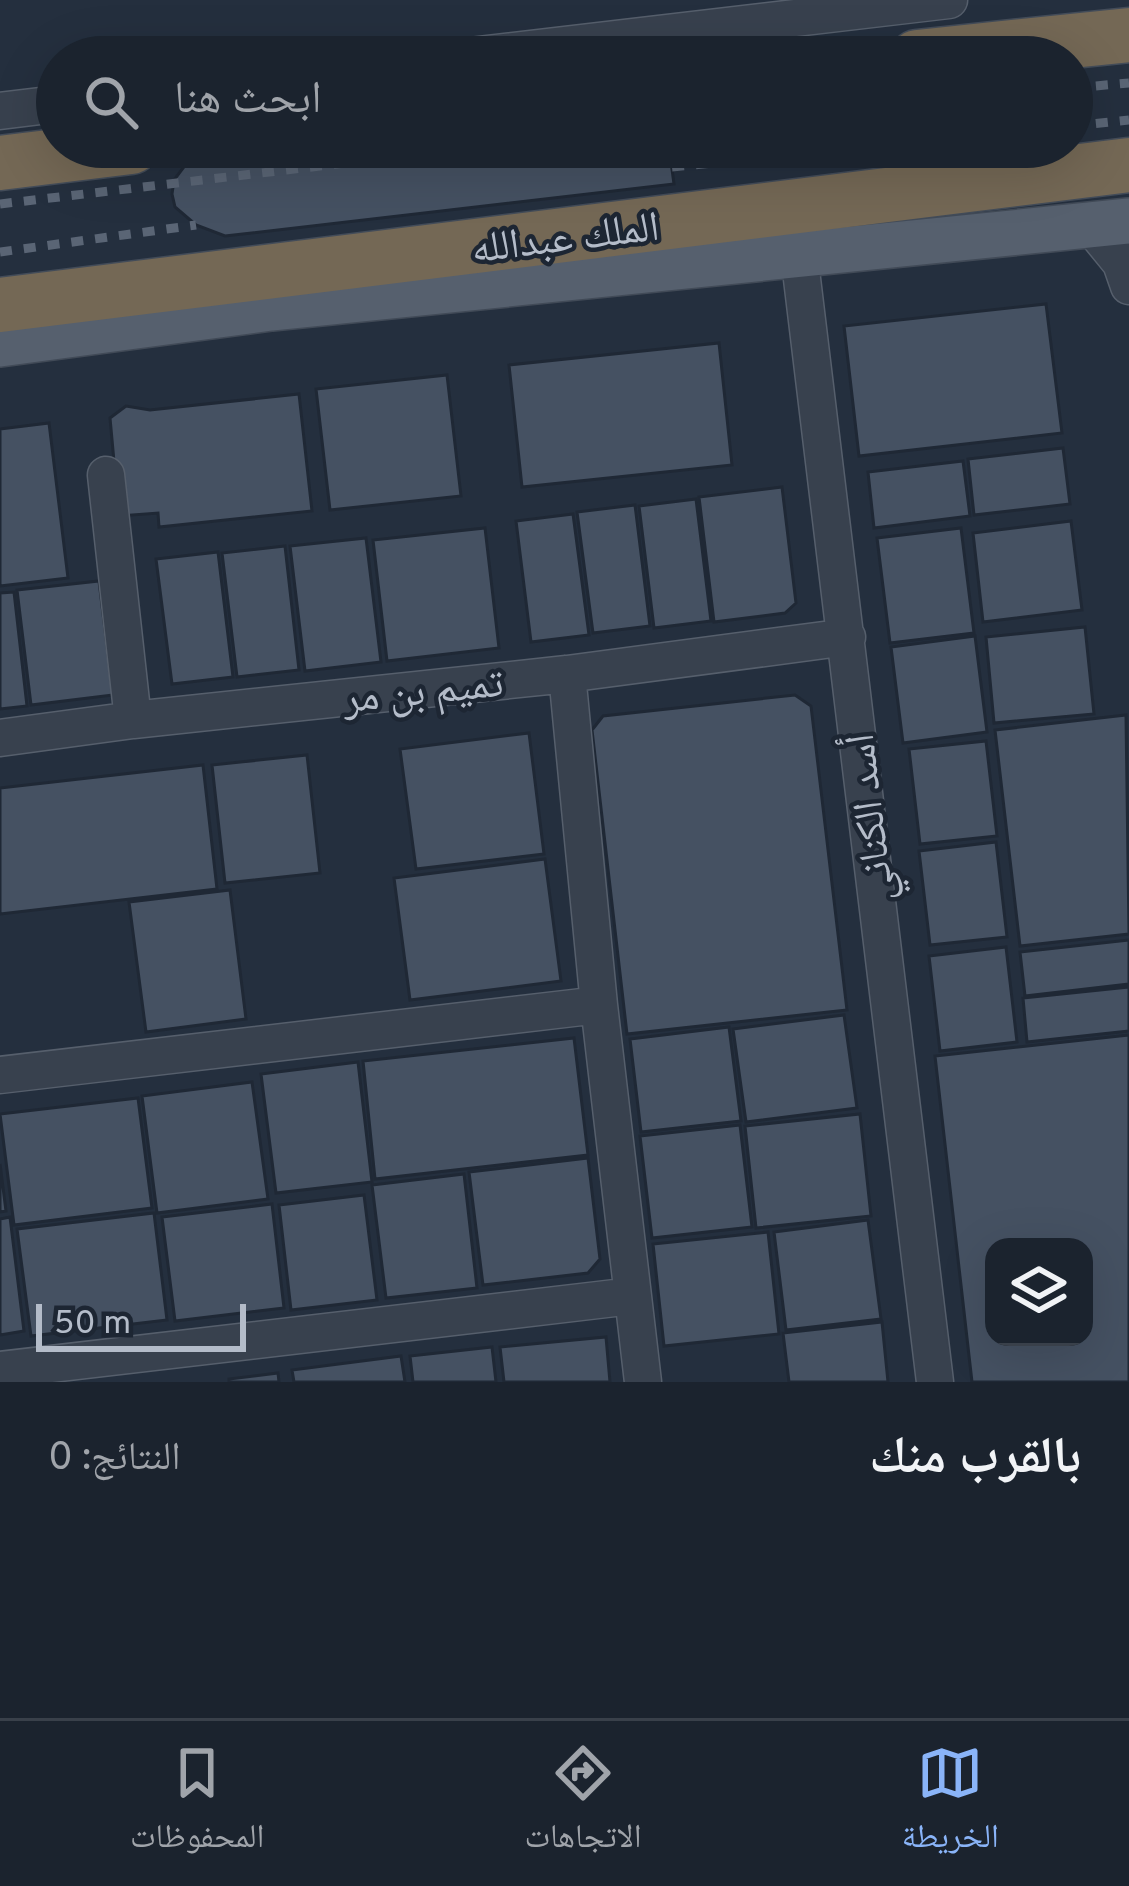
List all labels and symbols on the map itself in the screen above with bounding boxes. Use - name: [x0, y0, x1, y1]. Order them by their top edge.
- street label: الملك عبدالله: [469, 203, 663, 278]
- street label: تميم بن مر: [340, 659, 506, 728]
- street label: أسد الكناني: [834, 730, 912, 905]
- scale bar: [36, 1298, 246, 1351]

